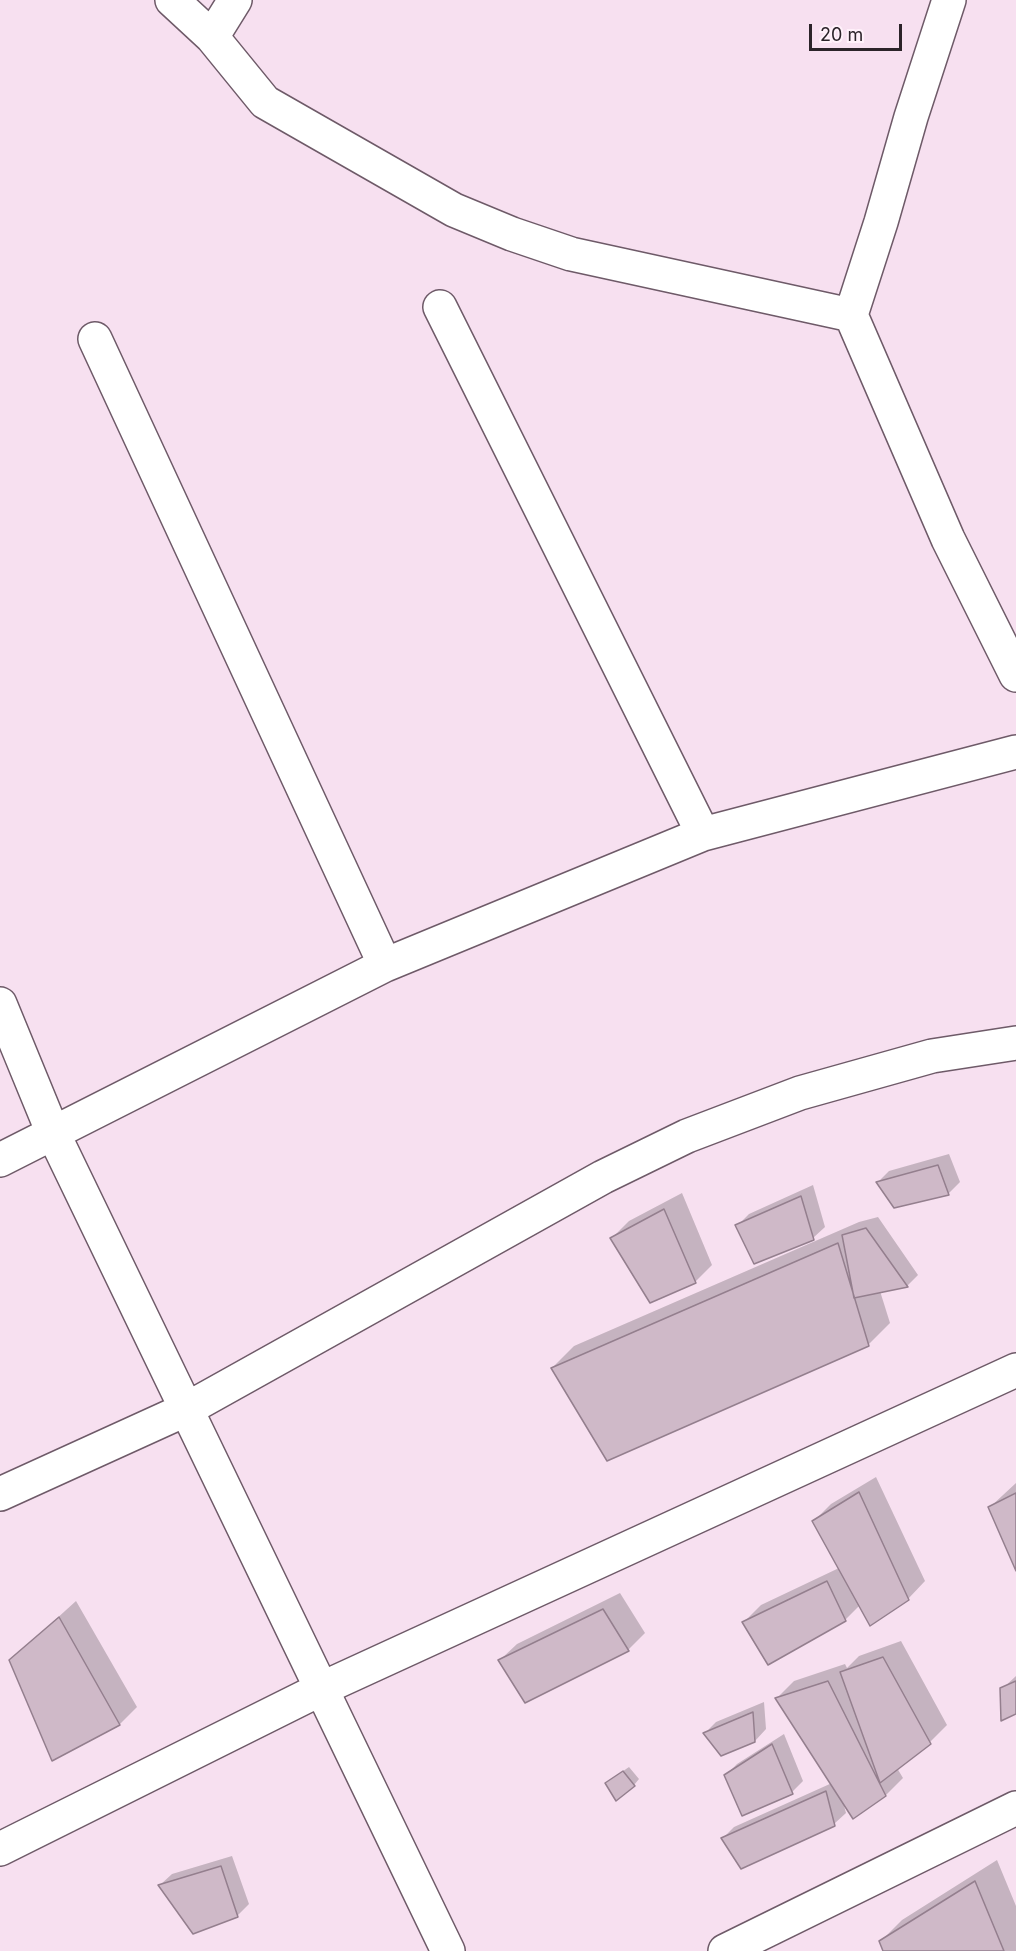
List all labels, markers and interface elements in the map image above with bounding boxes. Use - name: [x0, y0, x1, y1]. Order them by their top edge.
- scale bar: [812, 12, 905, 50]
- text: 20 m: [820, 24, 863, 45]

